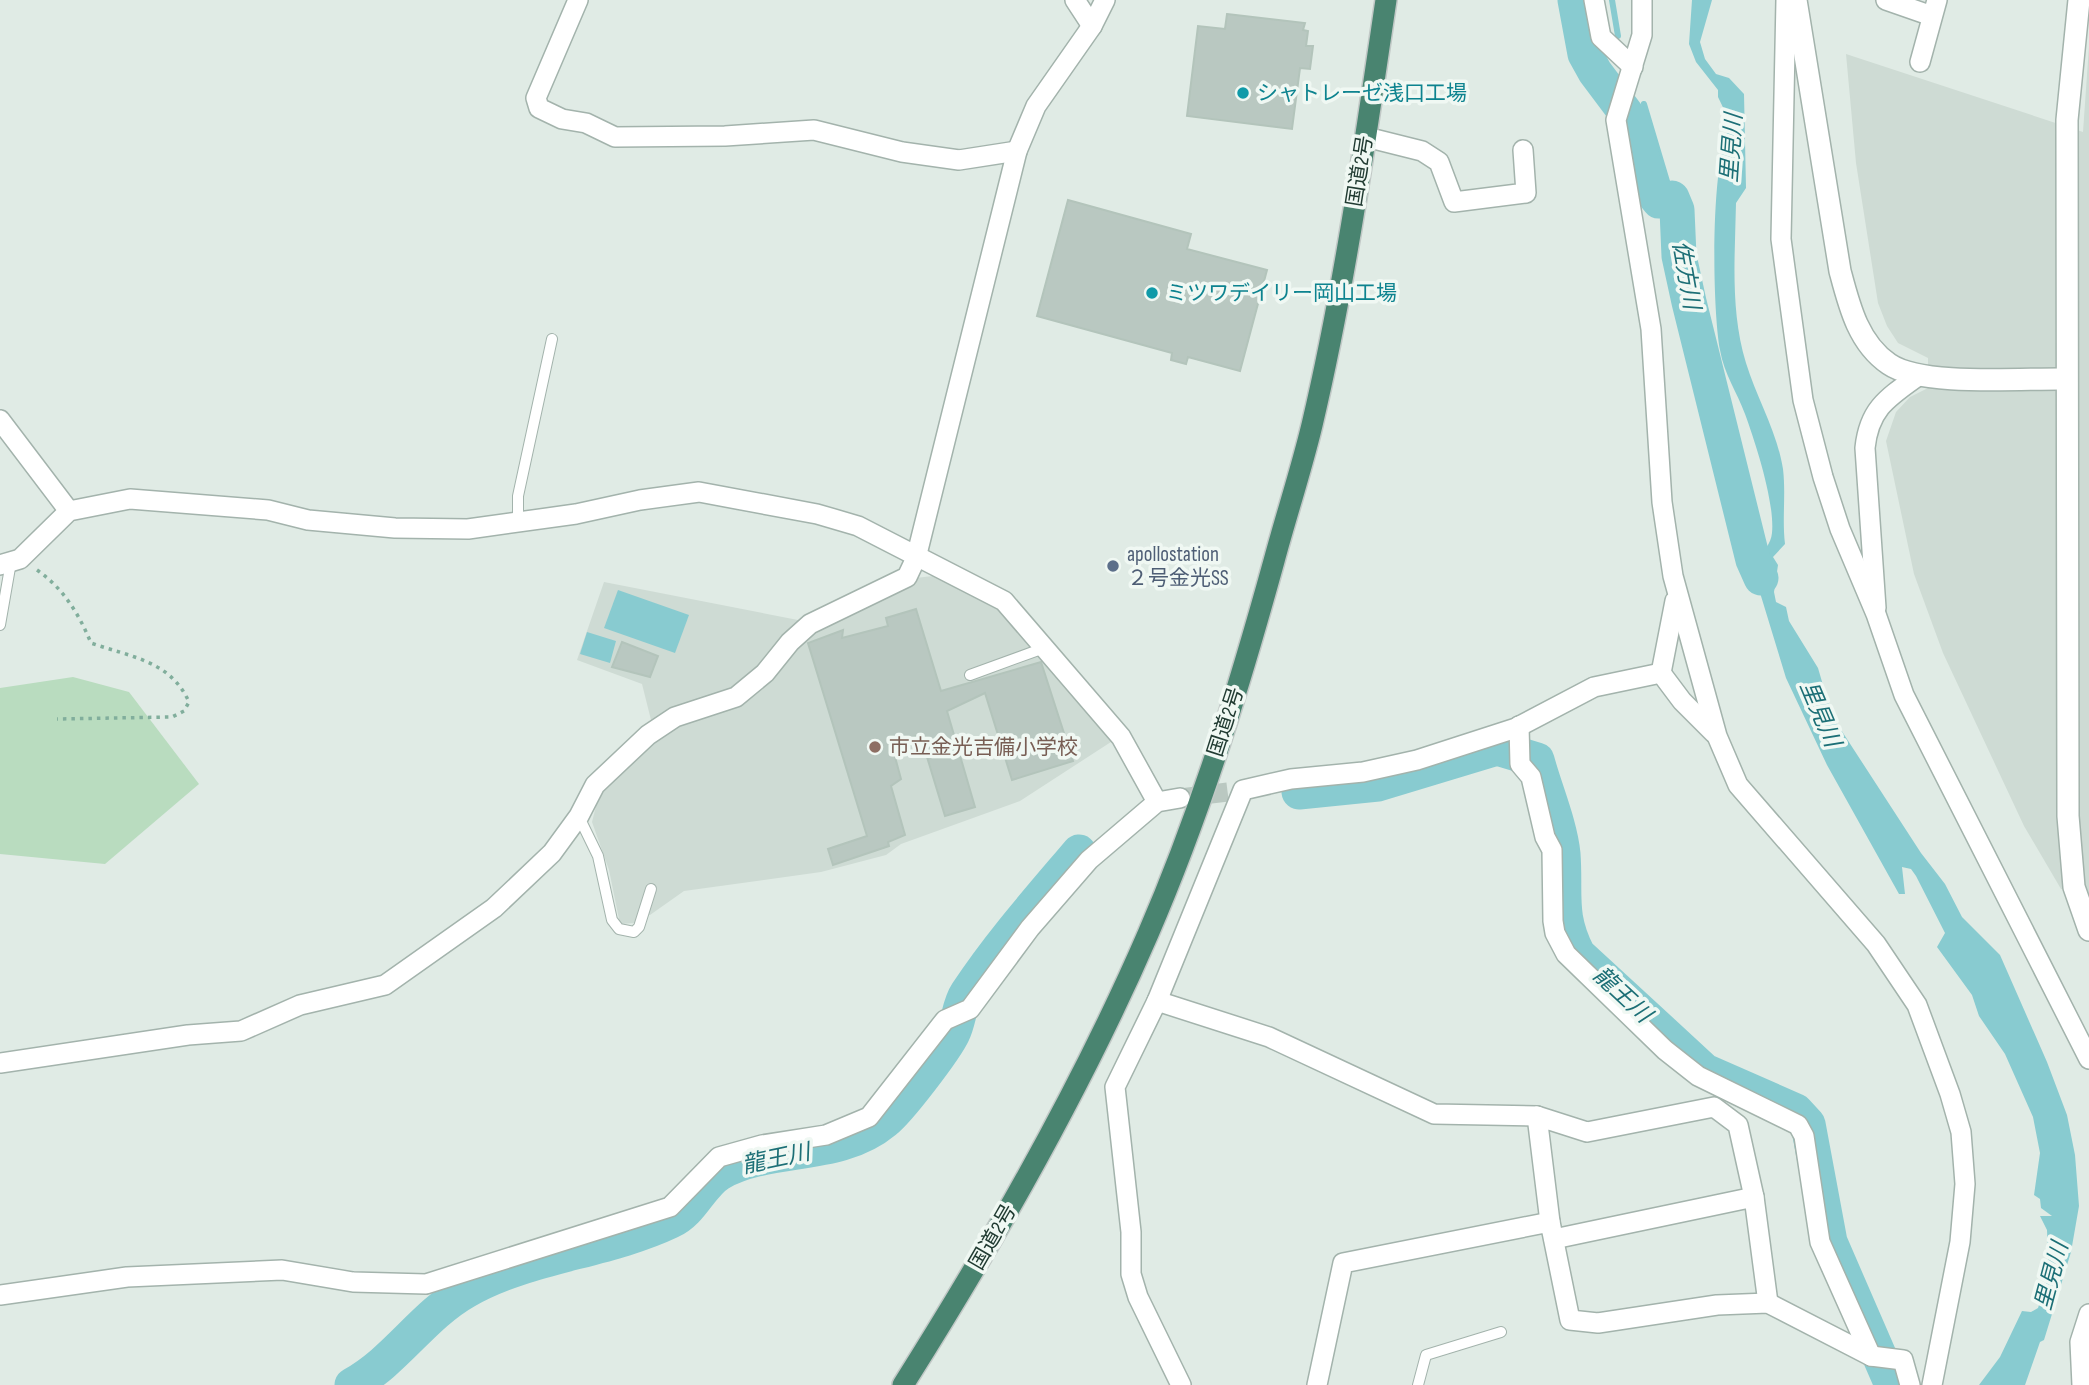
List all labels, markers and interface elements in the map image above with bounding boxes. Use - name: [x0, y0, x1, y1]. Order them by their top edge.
- place label: シャトレーゼ浅口工場: [1257, 81, 1467, 106]
- marker: シャトレーゼ浅口工場: [1235, 85, 1251, 101]
- water label: 里見川: [1716, 110, 1749, 183]
- street label: 国道2号: [1342, 134, 1378, 208]
- water label: 佐方川: [1666, 239, 1706, 314]
- place label: ミツワデイリー岡山工場: [1166, 281, 1397, 306]
- marker: ミツワデイリー岡山工場: [1144, 285, 1160, 301]
- place label: apollostation ２号金光SS: [1127, 542, 1229, 591]
- marker: apollostation ２号金光SS: [1105, 558, 1121, 574]
- water label: 里見川: [1794, 677, 1848, 754]
- street label: 国道2号: [1203, 684, 1249, 760]
- place label: 市立金光吉備小学校: [889, 735, 1078, 760]
- marker: 市立金光吉備小学校: [867, 739, 883, 755]
- water label: 龍王川: [1587, 961, 1659, 1031]
- water label: 龍王川: [739, 1138, 816, 1180]
- street label: 国道2号: [964, 1200, 1022, 1274]
- water label: 里見川: [2030, 1236, 2075, 1313]

